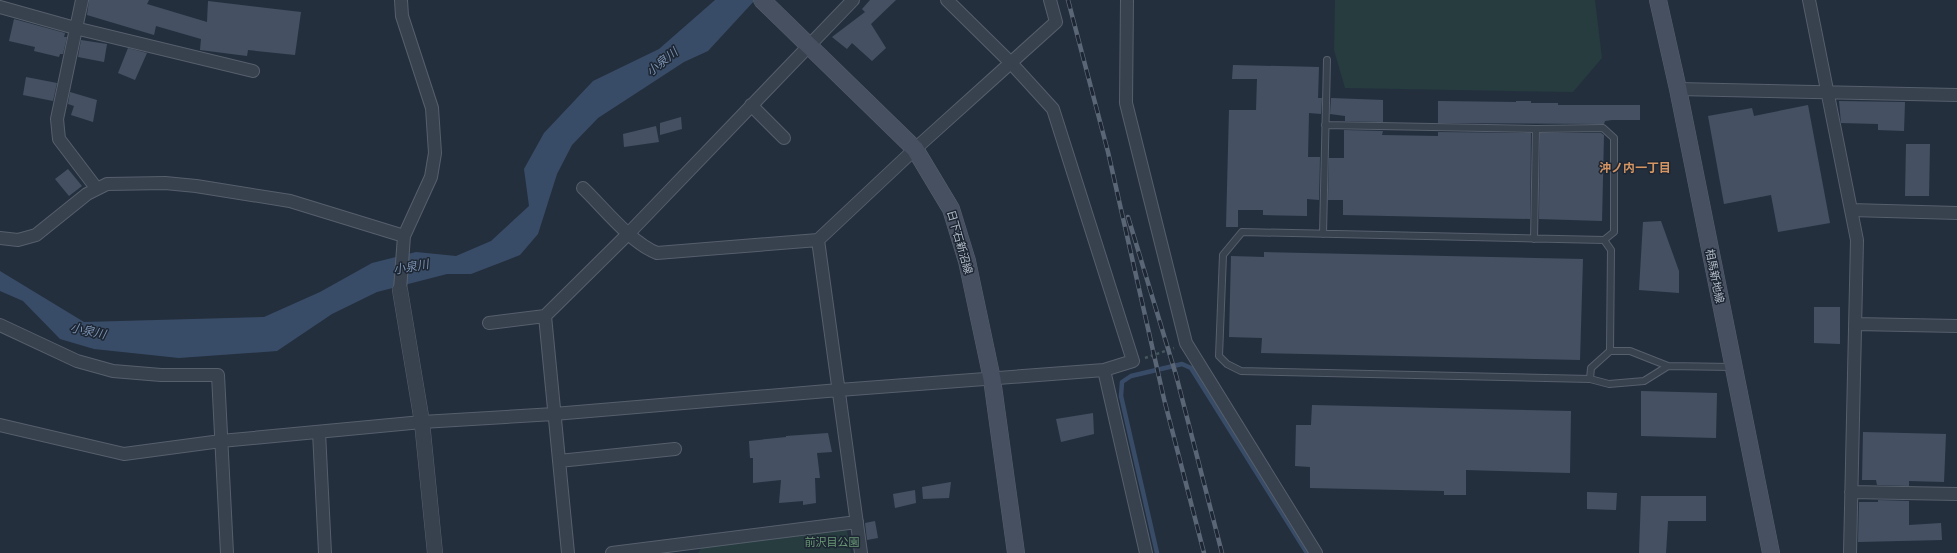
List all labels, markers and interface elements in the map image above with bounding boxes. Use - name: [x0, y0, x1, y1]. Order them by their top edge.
- water label: 小泉川: [644, 44, 682, 79]
- district label: 沖ノ内一丁目: [1599, 161, 1671, 175]
- street label: 日下石新沼線: [944, 209, 975, 276]
- street label: 相馬新地線: [1703, 248, 1726, 304]
- water label: 小泉川: [392, 257, 432, 277]
- water label: 小泉川: [69, 320, 109, 342]
- park label: 前沢目公園: [805, 536, 860, 549]

